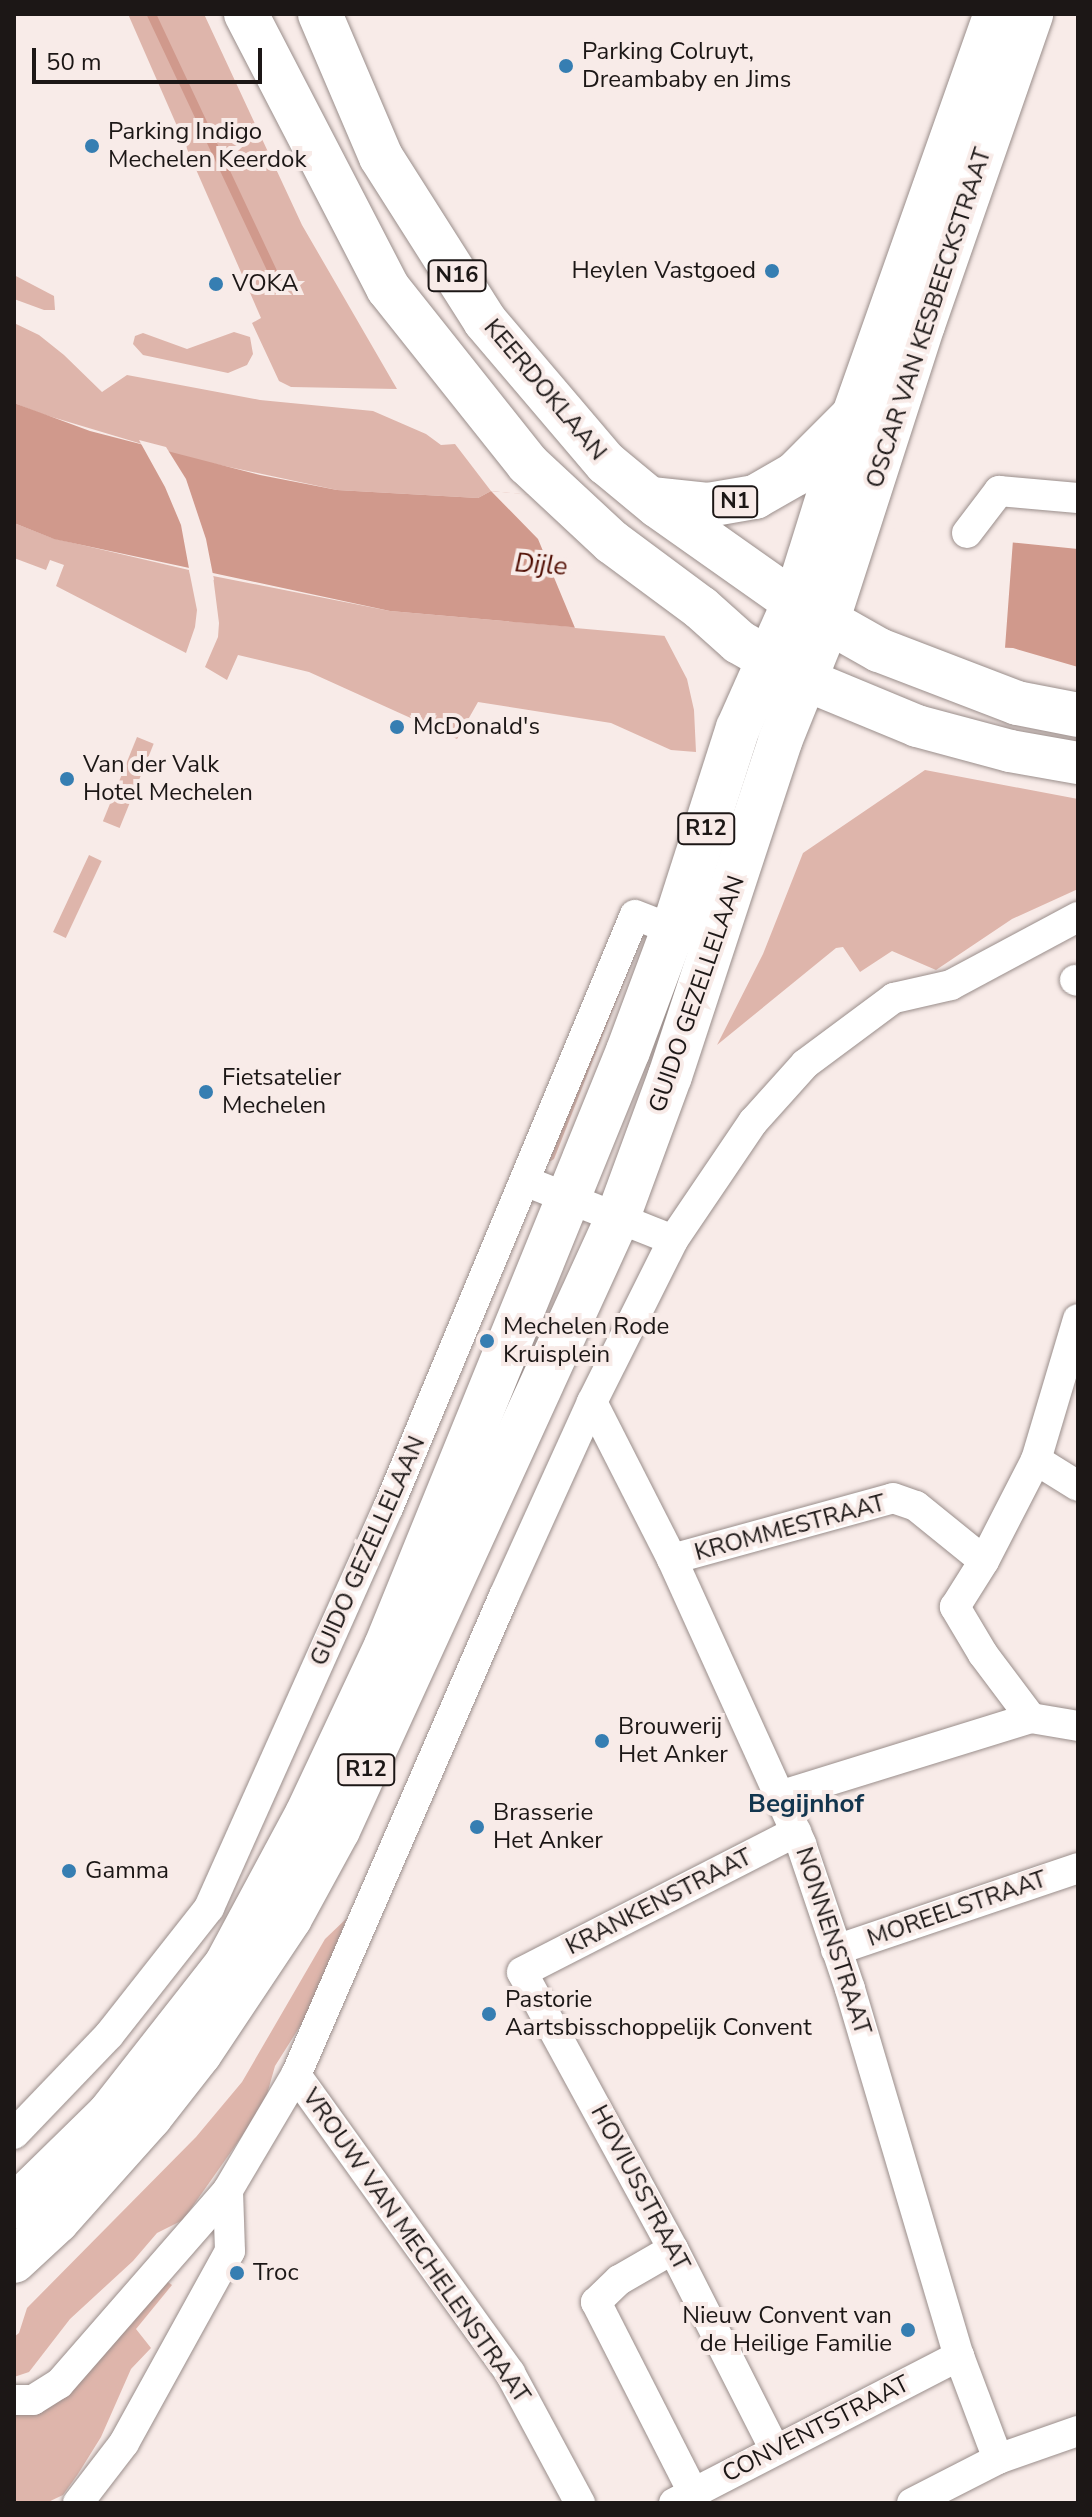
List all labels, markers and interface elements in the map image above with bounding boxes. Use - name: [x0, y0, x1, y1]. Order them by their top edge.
- scale bar: [36, 32, 266, 82]
- place label: Parking Colruyt, Dreambaby en Jims: [582, 38, 791, 94]
- text: 50 m: [46, 46, 102, 78]
- marker: Parking Colruyt, Dreambaby en Jims: [557, 57, 575, 75]
- place label: Parking Indigo Mechelen Keerdok: [108, 118, 306, 174]
- marker: Parking Indigo Mechelen Keerdok: [83, 137, 101, 155]
- street label: OSCAR VAN KESBEECKSTRAAT: [860, 144, 998, 492]
- place label: Heylen Vastgoed: [571, 257, 756, 285]
- road number: N16: [427, 258, 487, 294]
- marker: Heylen Vastgoed: [763, 262, 781, 280]
- place label: VOKA: [232, 270, 298, 298]
- marker: VOKA: [207, 275, 225, 293]
- street label: KEERDOKLAAN: [478, 314, 612, 466]
- road number: N1: [711, 484, 759, 520]
- water label: Dijle: [514, 548, 568, 582]
- place label: McDonald's: [413, 713, 540, 741]
- marker: McDonald's: [388, 718, 406, 736]
- place label: Van der Valk Hotel Mechelen: [83, 751, 253, 807]
- marker: Van der Valk Hotel Mechelen: [58, 770, 76, 788]
- road number: R12: [676, 811, 736, 847]
- street label: GUIDO GEZELLELAAN: [643, 872, 751, 1116]
- place label: Fietsatelier Mechelen: [222, 1064, 341, 1120]
- marker: Fietsatelier Mechelen: [197, 1083, 215, 1101]
- place label: Mechelen Rode Kruisplein: [503, 1313, 669, 1369]
- marker: Mechelen Rode Kruisplein: [478, 1332, 496, 1350]
- street label: GUIDO GEZELLELAAN: [304, 1432, 432, 1670]
- street label: KROMMESTRAAT: [691, 1489, 889, 1567]
- place label: Brouwerij Het Anker: [618, 1713, 728, 1769]
- marker: Brouwerij Het Anker: [593, 1732, 611, 1750]
- road number: R12: [336, 1752, 396, 1788]
- district label: Begijnhof: [748, 1788, 864, 1820]
- place label: Brasserie Het Anker: [493, 1799, 603, 1855]
- marker: Brasserie Het Anker: [468, 1818, 486, 1836]
- street label: KRANKENSTRAAT: [561, 1843, 757, 1961]
- street label: NONNENSTRAAT: [789, 1844, 877, 2038]
- place label: Gamma: [85, 1857, 169, 1885]
- marker: Gamma: [60, 1862, 78, 1880]
- street label: MOREELSTRAAT: [864, 1865, 1050, 1953]
- place label: Pastorie Aartsbisschoppelijk Convent: [505, 1986, 812, 2042]
- marker: Pastorie Aartsbisschoppelijk Convent: [480, 2005, 498, 2023]
- street label: VROUW VAN MECHELENSTRAAT: [296, 2083, 536, 2409]
- street label: HOVIUSSTRAAT: [584, 2100, 696, 2276]
- place label: Troc: [253, 2259, 299, 2287]
- marker: Troc: [228, 2264, 246, 2282]
- place label: Nieuw Convent van de Heilige Familie: [682, 2302, 892, 2358]
- marker: Nieuw Convent van de Heilige Familie: [899, 2321, 917, 2339]
- street label: CONVENTSTRAAT: [718, 2369, 914, 2489]

